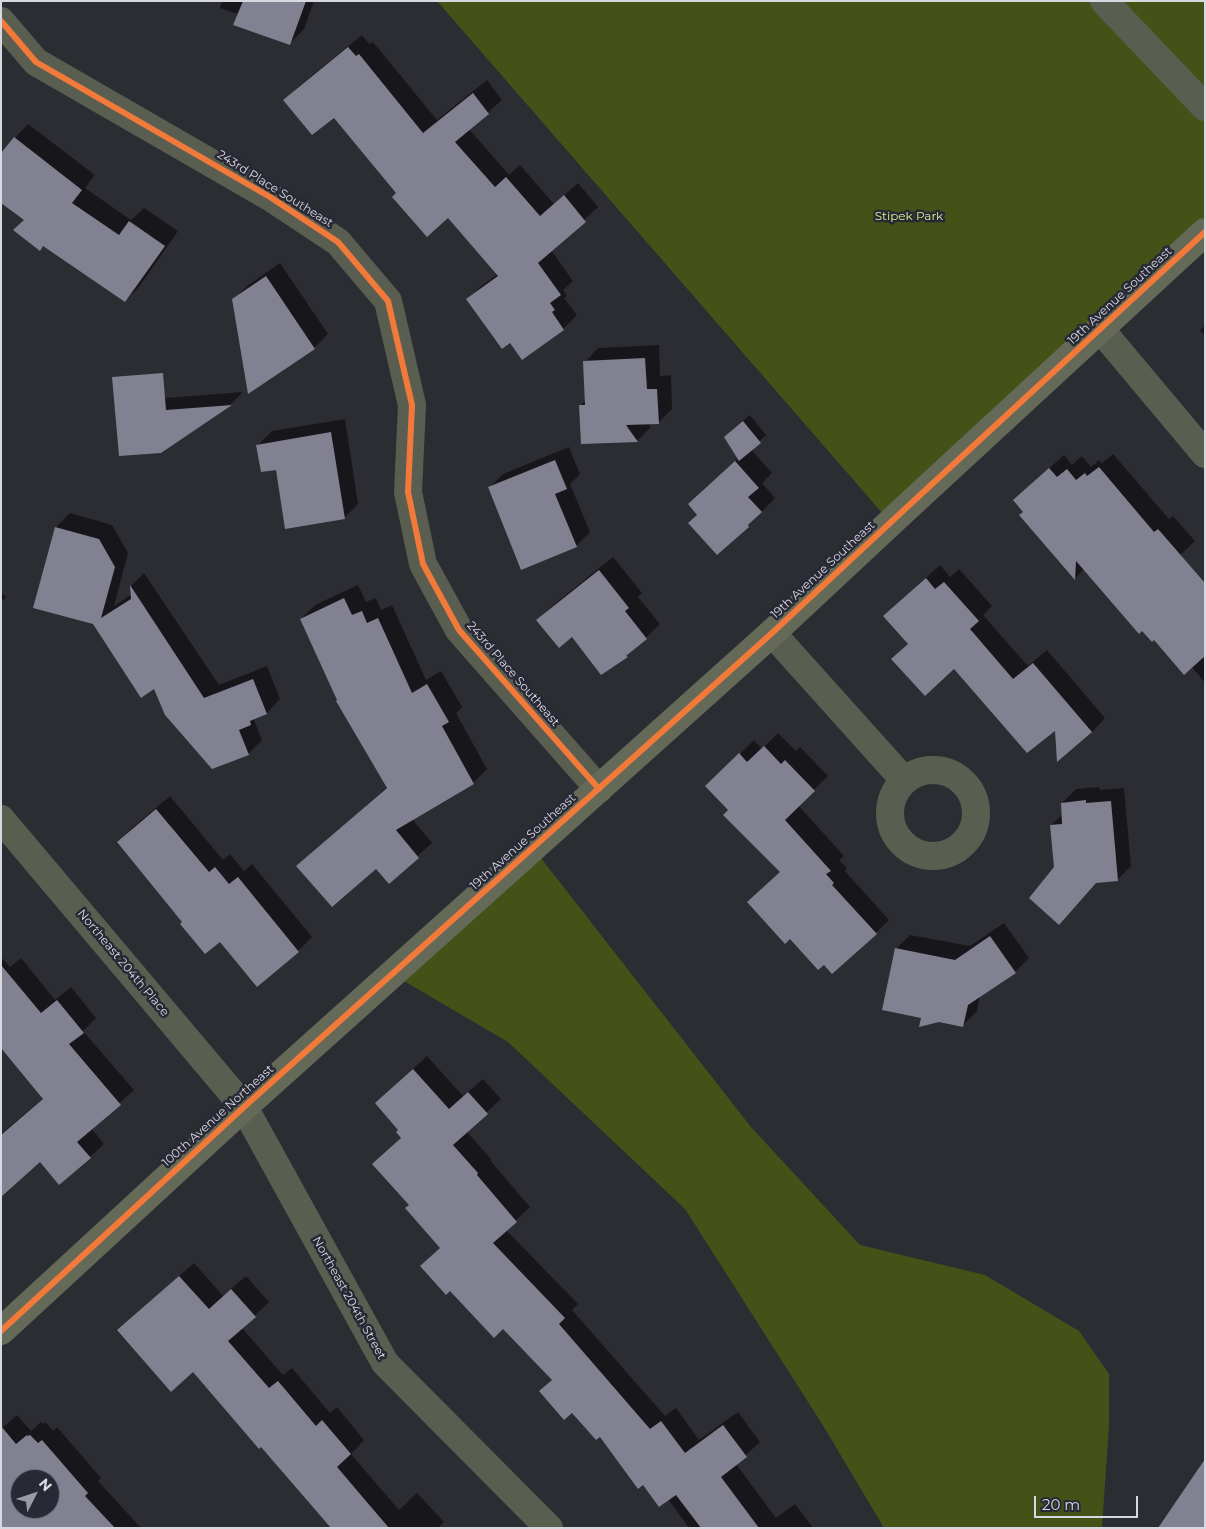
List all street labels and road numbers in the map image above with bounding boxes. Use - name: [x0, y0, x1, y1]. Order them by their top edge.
- street label: 243rd Place Southeast: [214, 147, 336, 231]
- street label: 19th Avenue Southeast: [1065, 244, 1175, 348]
- street label: 19th Avenue Southeast: [768, 518, 878, 622]
- street label: 243rd Place Southeast: [464, 619, 562, 729]
- street label: 19th Avenue Southeast: [467, 791, 579, 893]
- street label: Northeast 204th Place: [74, 907, 172, 1019]
- street label: 100th Avenue Northeast: [159, 1062, 277, 1170]
- street label: Northeast 204th Street: [309, 1234, 389, 1362]

